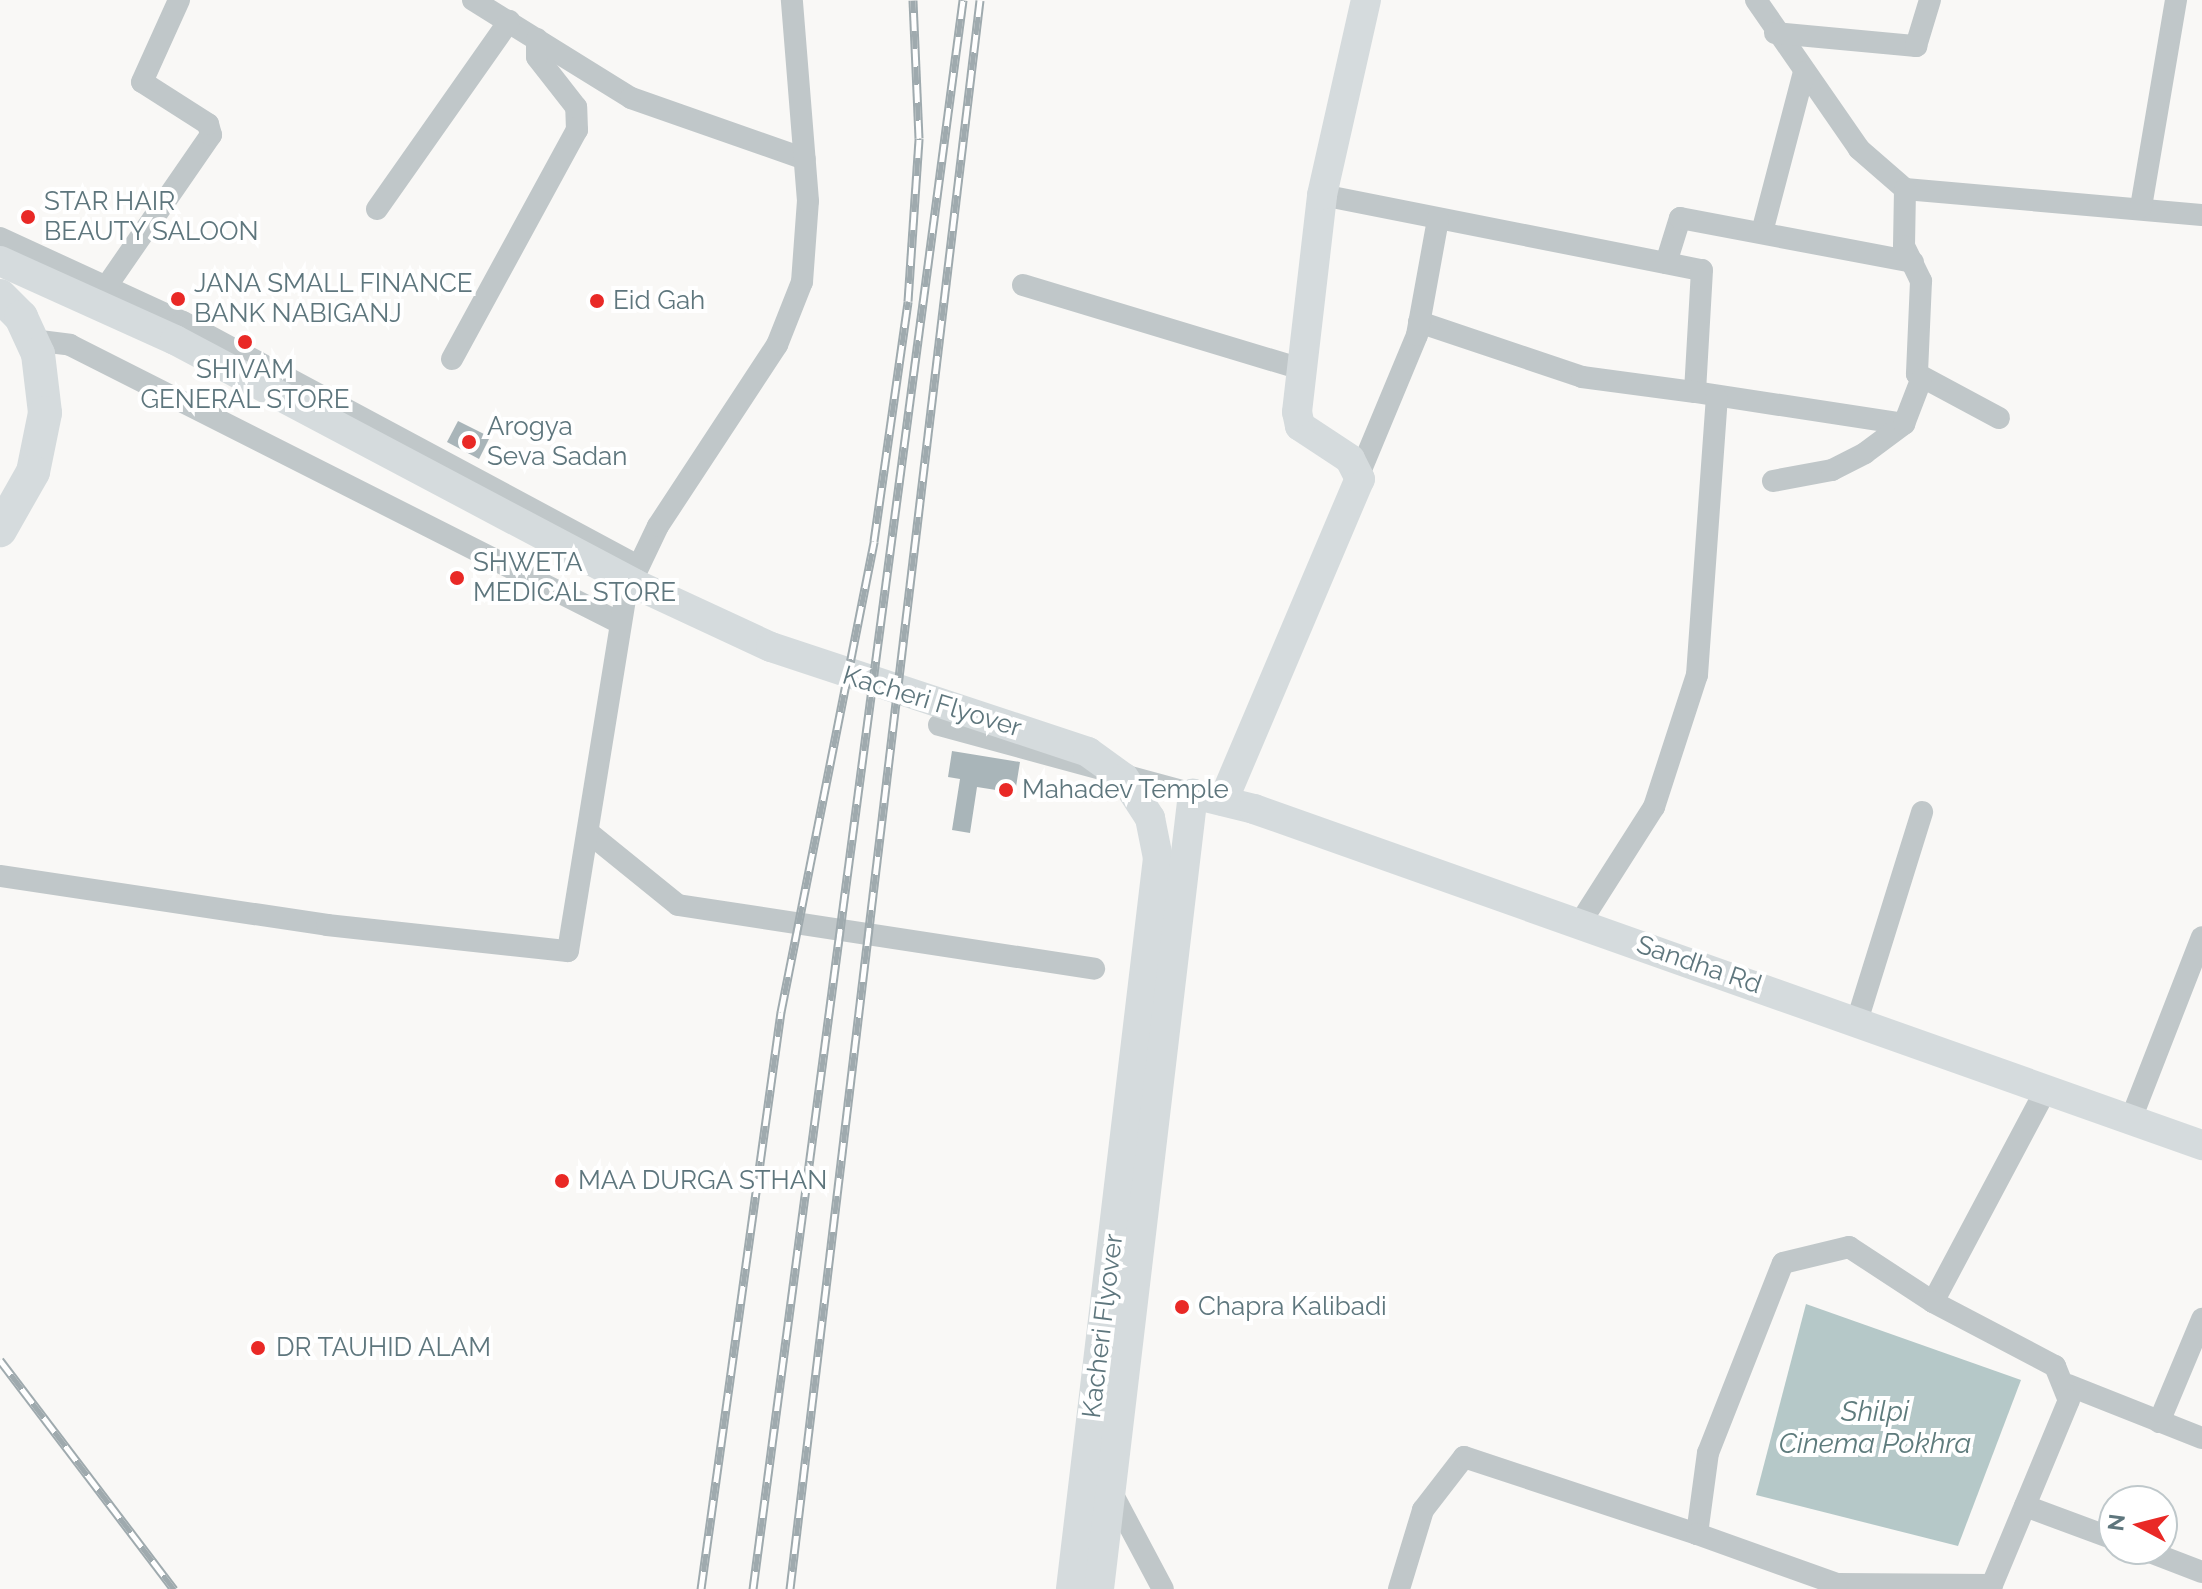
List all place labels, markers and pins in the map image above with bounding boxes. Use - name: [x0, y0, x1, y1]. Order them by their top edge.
- place label: STAR HAIR BEAUTY SALOON: [44, 186, 260, 248]
- marker: STAR HAIR BEAUTY SALOON: [19, 208, 37, 226]
- place label: JANA SMALL FINANCE BANK NABIGANJ: [194, 268, 474, 330]
- place label: Eid Gah: [613, 285, 705, 317]
- marker: JANA SMALL FINANCE BANK NABIGANJ: [169, 290, 187, 308]
- marker: Eid Gah: [588, 292, 606, 310]
- marker: SHIVAM GENERAL STORE: [236, 333, 254, 351]
- place label: SHIVAM GENERAL STORE: [140, 354, 350, 416]
- place label: Arogya Seva Sadan: [487, 411, 627, 472]
- marker: Arogya Seva Sadan: [458, 431, 480, 453]
- place label: SHWETA MEDICAL STORE: [473, 547, 677, 608]
- marker: SHWETA MEDICAL STORE: [448, 569, 466, 587]
- place label: Mahadev Temple: [1022, 774, 1230, 806]
- marker: Mahadev Temple: [997, 781, 1015, 799]
- place label: MAA DURGA STHAN: [578, 1165, 829, 1197]
- marker: MAA DURGA STHAN: [553, 1172, 571, 1190]
- place label: Chapra Kalibadi: [1198, 1291, 1387, 1323]
- marker: Chapra Kalibadi: [1173, 1298, 1191, 1316]
- place label: DR TAUHID ALAM: [276, 1332, 493, 1364]
- marker: DR TAUHID ALAM: [247, 1337, 269, 1359]

